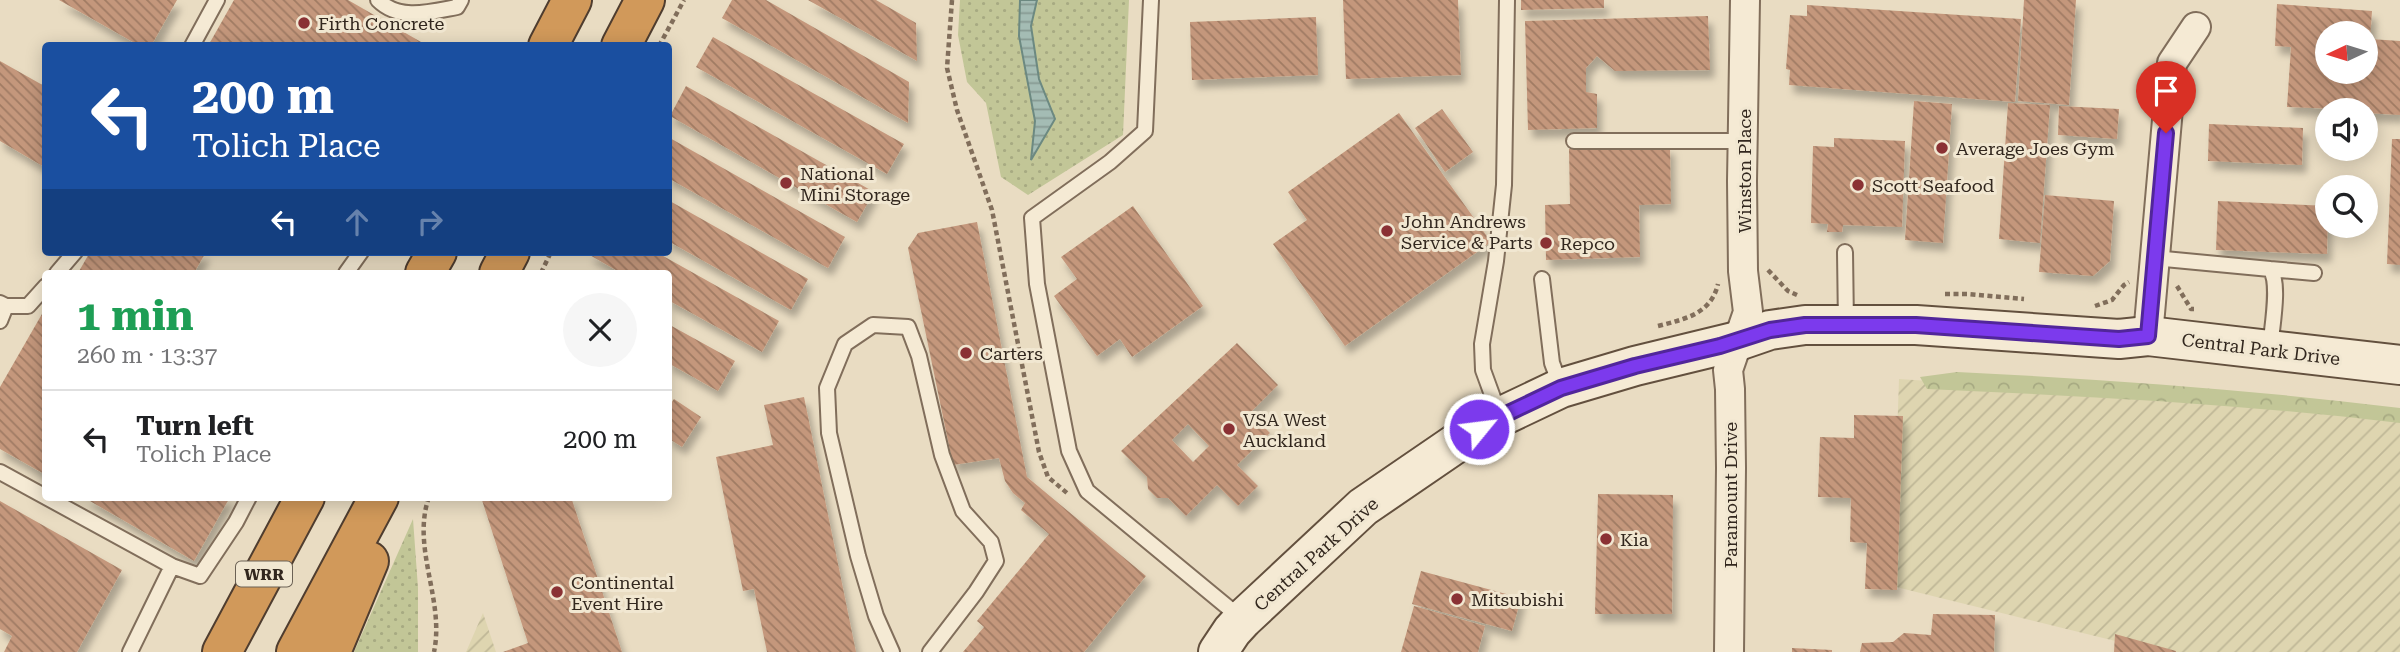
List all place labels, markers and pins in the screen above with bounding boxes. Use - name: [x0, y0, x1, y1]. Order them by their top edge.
- place label: Firth Concrete: [318, 13, 444, 34]
- marker: Firth Concrete: [296, 15, 312, 31]
- pin: [2136, 61, 2196, 133]
- place label: Average Joes Gym: [1956, 138, 2114, 159]
- marker: Average Joes Gym: [1934, 140, 1950, 156]
- place label: National Mini Storage: [800, 163, 910, 205]
- marker: National Mini Storage: [778, 175, 794, 191]
- place label: Scott Seafood: [1872, 175, 1995, 196]
- marker: Scott Seafood: [1850, 177, 1866, 193]
- place label: John Andrews Service & Parts: [1401, 211, 1533, 253]
- marker: John Andrews Service & Parts: [1379, 223, 1395, 239]
- place label: Repco: [1560, 233, 1615, 254]
- marker: Repco: [1538, 235, 1554, 251]
- place label: Carters: [980, 343, 1043, 364]
- marker: Carters: [958, 345, 974, 361]
- place label: VSA West Auckland: [1243, 409, 1327, 451]
- marker: VSA West Auckland: [1221, 421, 1237, 437]
- place label: Kia: [1620, 529, 1649, 550]
- marker: Kia: [1598, 531, 1614, 547]
- place label: Continental Event Hire: [571, 572, 675, 614]
- marker: Continental Event Hire: [549, 584, 565, 600]
- place label: Mitsubishi: [1471, 589, 1564, 610]
- marker: Mitsubishi: [1449, 591, 1465, 607]

